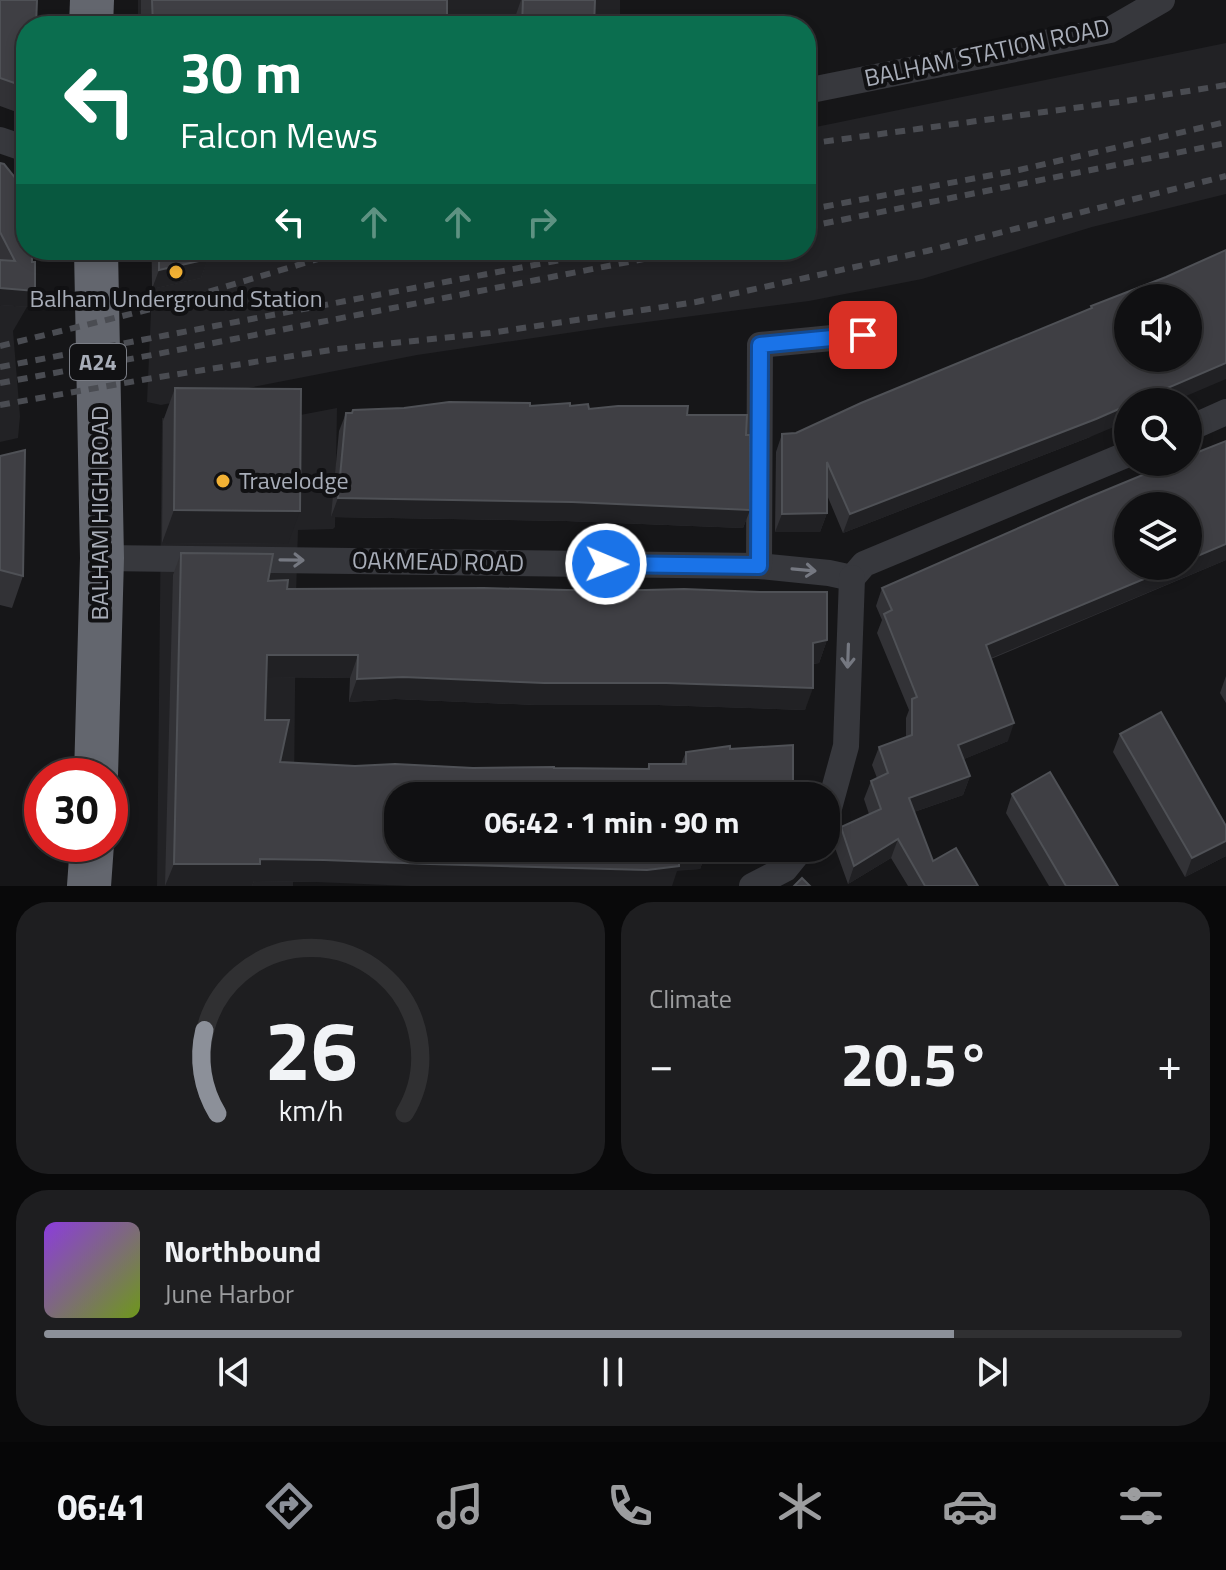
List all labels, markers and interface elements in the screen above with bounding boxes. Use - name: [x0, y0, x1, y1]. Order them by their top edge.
- street label: BALHAM STATION ROAD: [861, 8, 1113, 96]
- text: 30 m: [180, 30, 302, 115]
- icon: left: [48, 48, 152, 152]
- text: Falcon Mews: [180, 107, 378, 162]
- icon: left: [268, 200, 312, 244]
- icon: ahead: [352, 200, 396, 244]
- icon: ahead: [436, 200, 480, 244]
- icon: right: [520, 200, 564, 244]
- marker: Balham Underground Station: [167, 263, 185, 281]
- place label: Balham Underground Station: [29, 280, 323, 316]
- map controls: [1114, 284, 1202, 580]
- button: sound: [1114, 284, 1202, 372]
- pin: [829, 301, 897, 369]
- icon: arrive: [841, 313, 885, 357]
- road number: A24: [70, 344, 126, 380]
- button: search: [1114, 388, 1202, 476]
- street label: BALHAM HIGH ROAD: [81, 406, 117, 620]
- place label: Travelodge: [239, 462, 349, 498]
- marker: Travelodge: [214, 472, 232, 490]
- button: layers: [1114, 492, 1202, 580]
- position arrow: [564, 522, 648, 606]
- street label: OAKMEAD ROAD: [352, 542, 524, 580]
- one-way arrow: [278, 552, 305, 568]
- one-way arrow: [790, 563, 817, 578]
- one-way arrow: [841, 642, 856, 669]
- speed limit sign: 30: [24, 758, 128, 862]
- text: 06:42 · 1 min · 90 m: [485, 799, 739, 845]
- text: Climate: [649, 979, 732, 1018]
- text: 26: [264, 986, 357, 1112]
- text: 20.5°: [841, 1018, 990, 1109]
- text: −: [649, 1030, 674, 1097]
- text: +: [1157, 1030, 1182, 1097]
- text: km/h: [278, 1089, 343, 1132]
- text: Northbound: [164, 1228, 321, 1274]
- text: June Harbor: [164, 1274, 294, 1313]
- icon: previous: [212, 1350, 256, 1394]
- icon: pause: [591, 1350, 635, 1394]
- icon: next: [970, 1350, 1014, 1394]
- icon: directions: [261, 1478, 317, 1534]
- icon: music: [432, 1478, 488, 1534]
- icon: phone: [602, 1478, 658, 1534]
- icon: climate: [772, 1478, 828, 1534]
- icon: car: [942, 1478, 998, 1534]
- icon: filters: [1113, 1478, 1169, 1534]
- text: 06:41: [57, 1479, 147, 1534]

